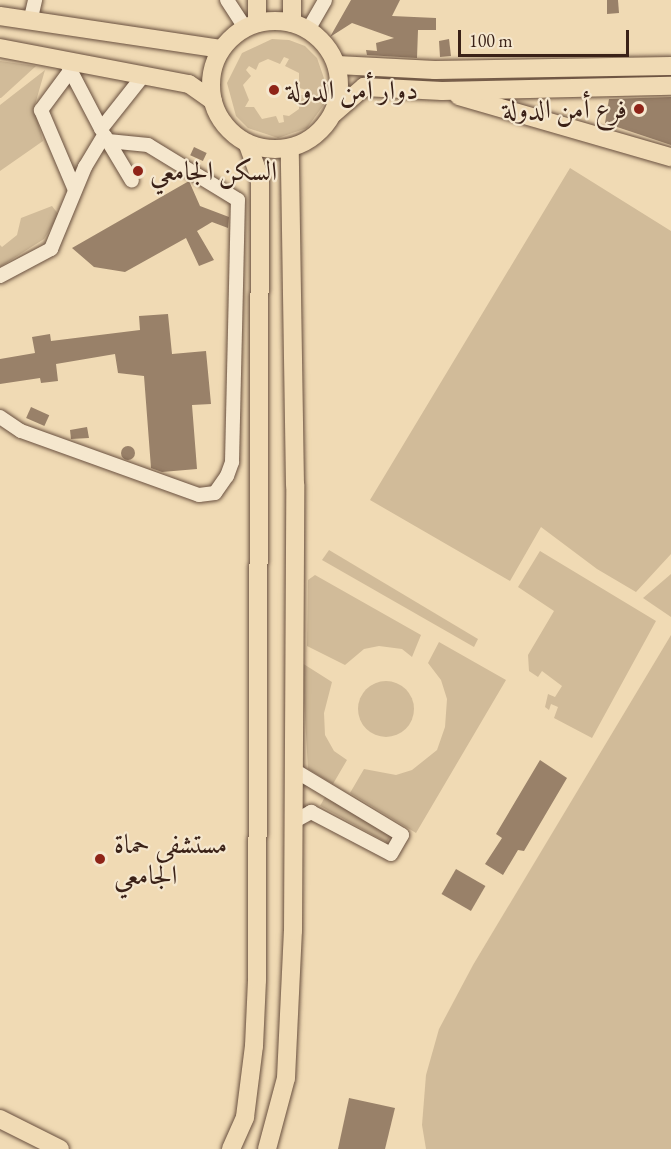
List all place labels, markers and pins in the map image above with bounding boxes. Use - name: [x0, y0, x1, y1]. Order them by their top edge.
- place label: دوار أمن الدولة: [286, 74, 418, 106]
- marker: دوار أمن الدولة: [267, 83, 281, 97]
- place label: فرع أمن الدولة: [503, 93, 627, 125]
- marker: فرع أمن الدولة: [632, 102, 646, 116]
- place label: السكن الجامعي: [150, 155, 277, 187]
- marker: السكن الجامعي: [131, 164, 145, 178]
- place label: مستشفى حماة الجامعي: [114, 827, 227, 890]
- marker: مستشفى حماة الجامعي: [91, 850, 109, 868]

